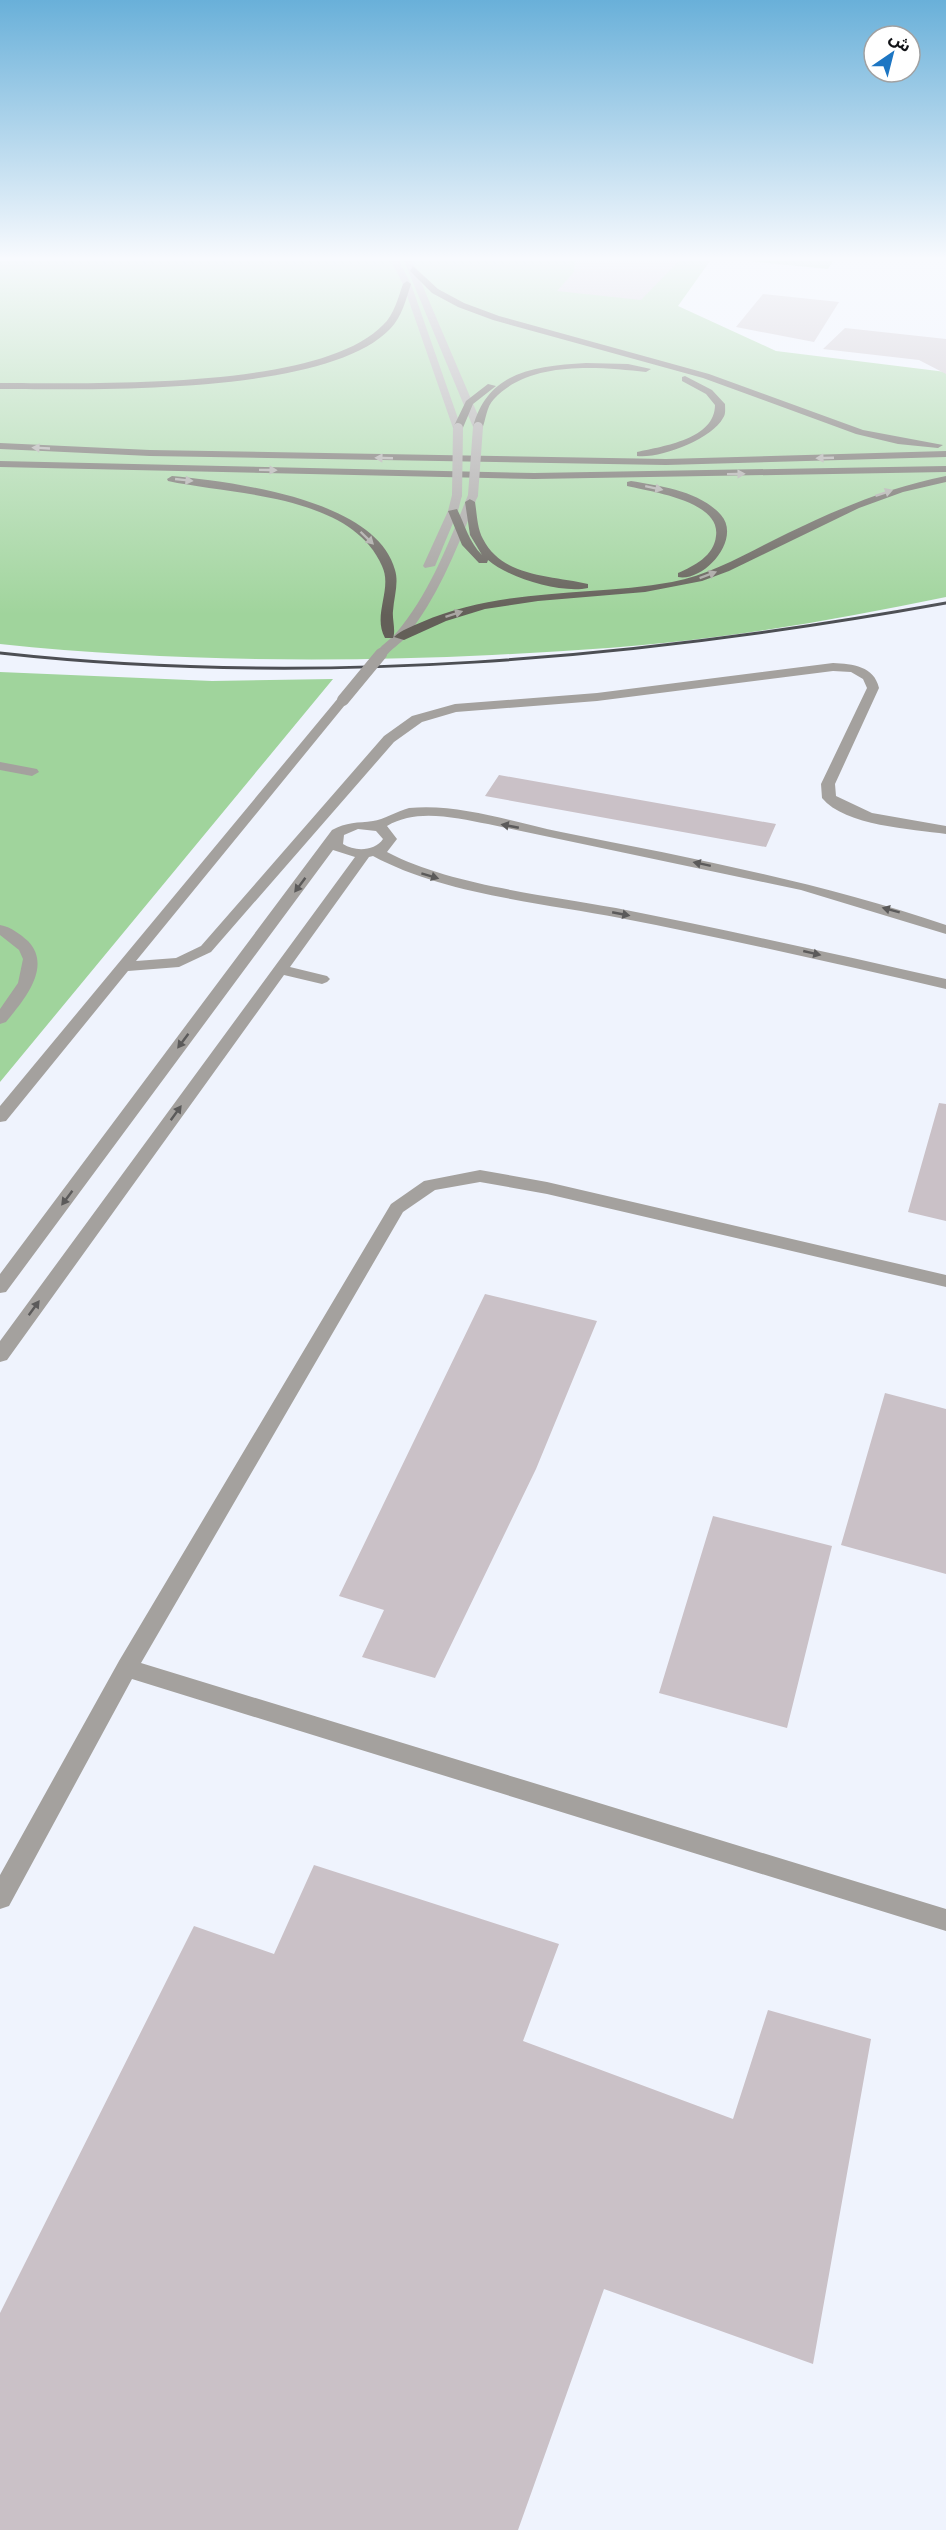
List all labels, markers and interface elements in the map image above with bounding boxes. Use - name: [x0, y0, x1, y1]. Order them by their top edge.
- north arrow: [862, 24, 922, 84]
- text: ش: [886, 28, 915, 56]
- one-way arrow: [31, 444, 50, 453]
- one-way arrow: [374, 453, 393, 462]
- one-way arrow: [815, 454, 834, 463]
- one-way arrow: [259, 466, 278, 475]
- one-way arrow: [727, 469, 746, 479]
- one-way arrow: [174, 475, 193, 485]
- one-way arrow: [645, 484, 664, 494]
- one-way arrow: [875, 487, 893, 497]
- one-way arrow: [359, 531, 374, 545]
- one-way arrow: [699, 570, 717, 580]
- one-way arrow: [445, 609, 463, 619]
- one-way arrow: [501, 821, 520, 830]
- one-way arrow: [692, 859, 711, 868]
- one-way arrow: [421, 872, 439, 881]
- one-way arrow: [294, 877, 306, 893]
- one-way arrow: [882, 905, 900, 915]
- one-way arrow: [612, 910, 631, 919]
- one-way arrow: [803, 948, 821, 958]
- one-way arrow: [178, 1034, 190, 1049]
- one-way arrow: [169, 1106, 181, 1121]
- one-way arrow: [61, 1190, 73, 1205]
- one-way arrow: [28, 1300, 40, 1315]

